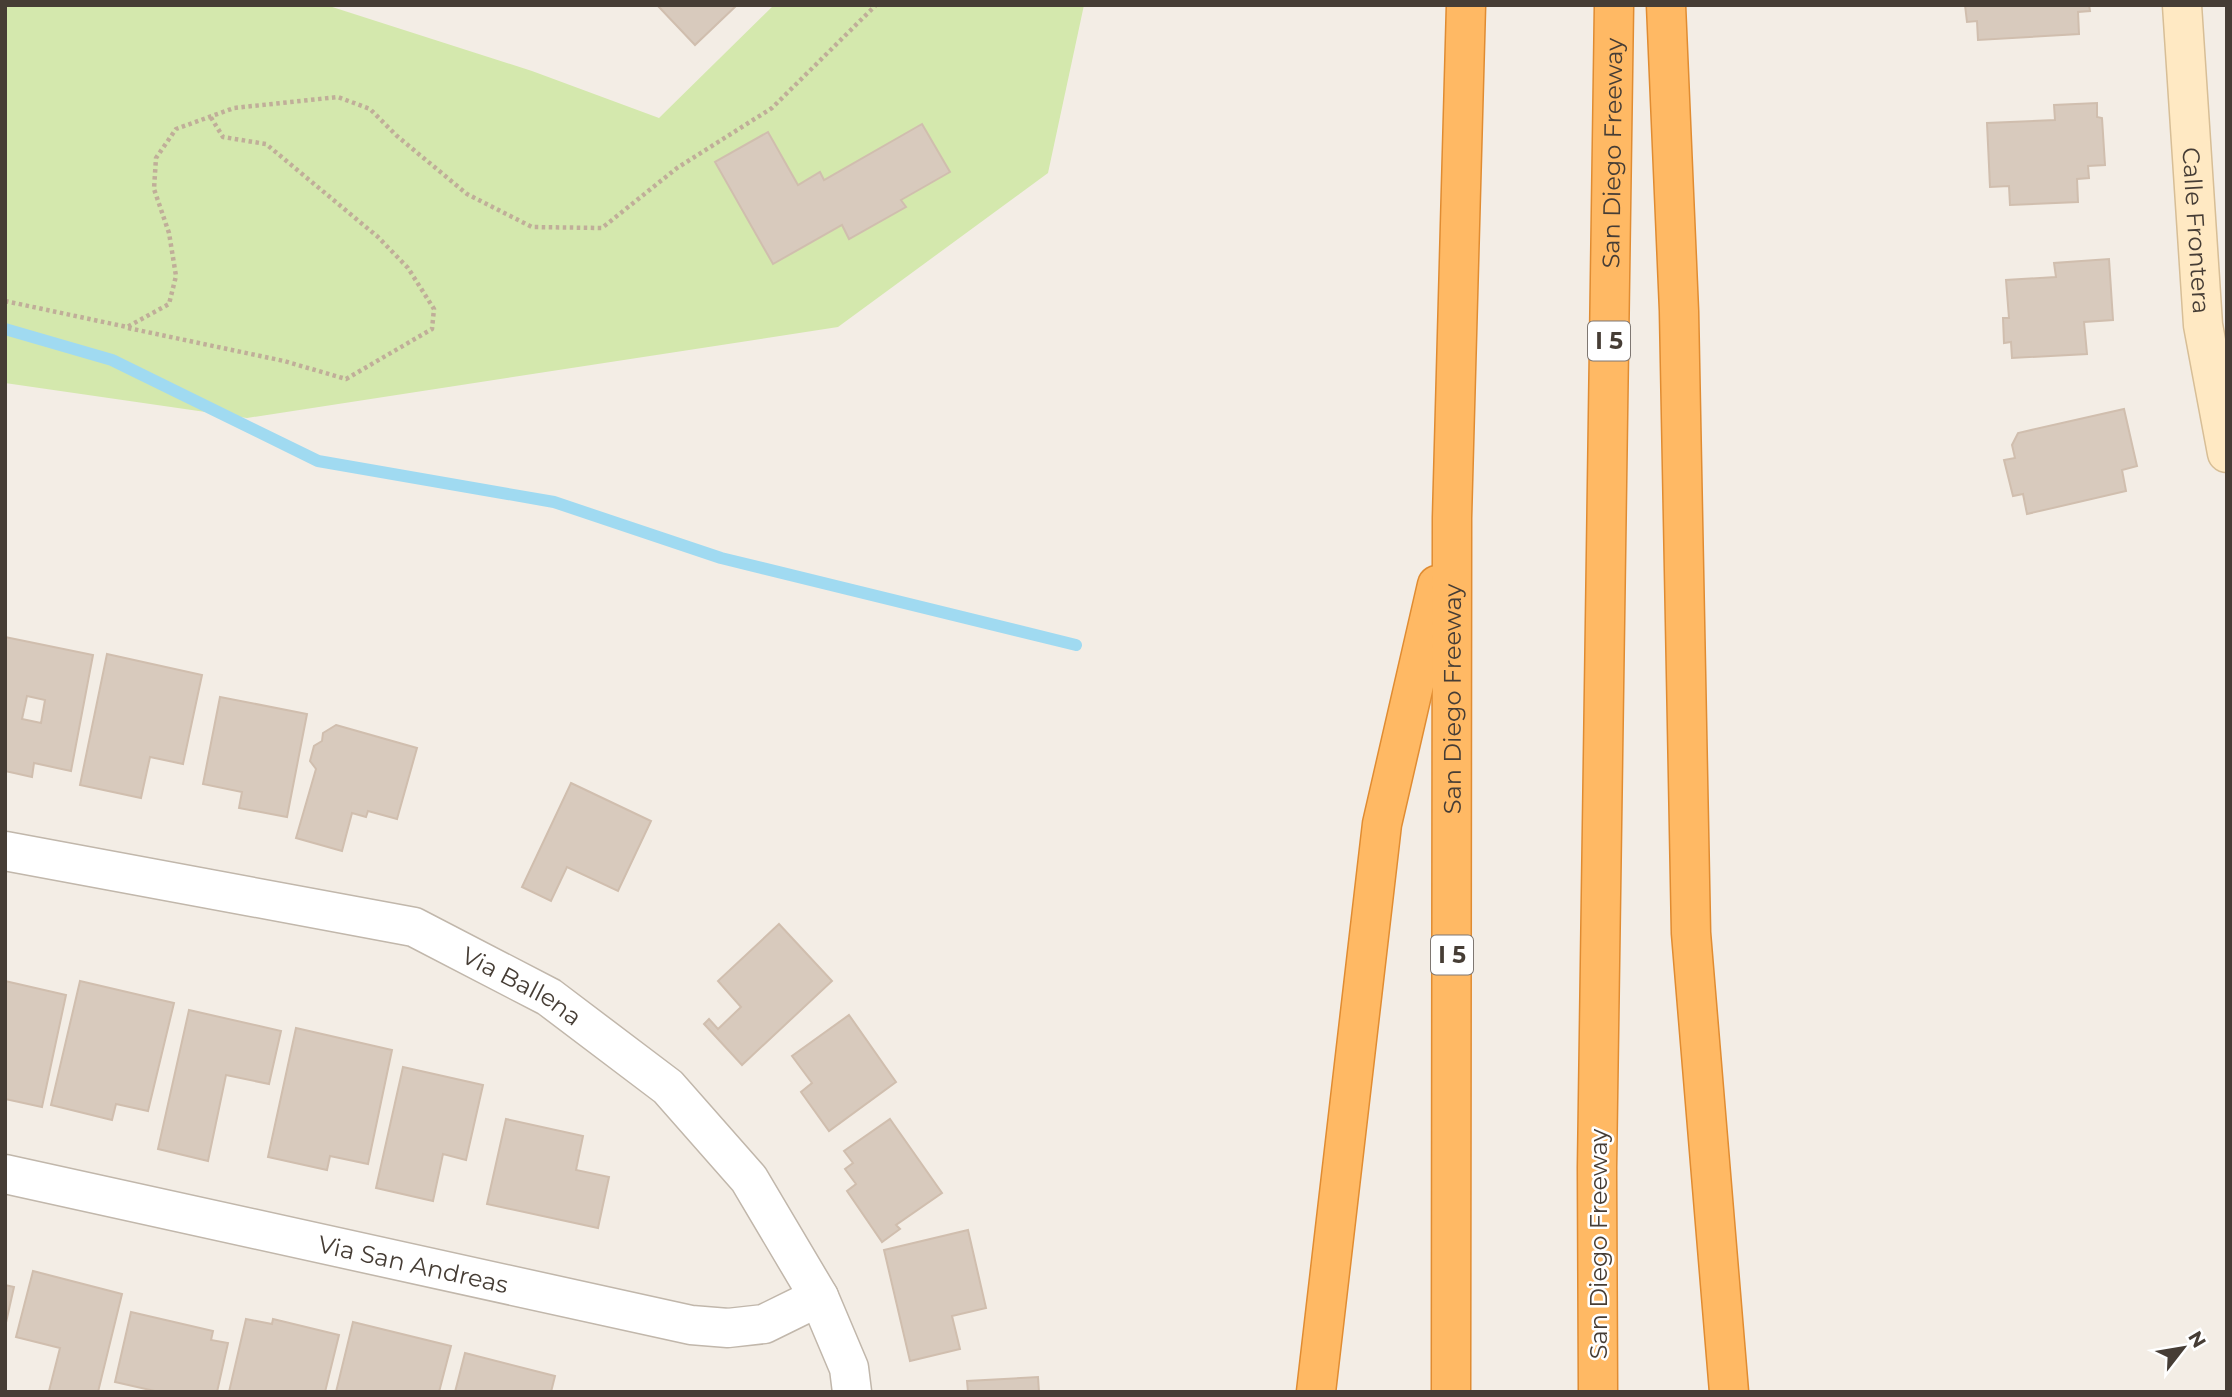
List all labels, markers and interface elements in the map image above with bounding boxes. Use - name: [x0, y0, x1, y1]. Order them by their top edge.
- street label: San Diego Freeway: [1596, 38, 1628, 269]
- street label: Calle Frontera: [2177, 146, 2217, 315]
- road number: I 5: [1588, 322, 1630, 360]
- street label: San Diego Freeway: [1437, 584, 1466, 814]
- road number: I 5: [1431, 936, 1473, 974]
- street label: Via Ballena: [457, 940, 588, 1031]
- street label: San Diego Freeway: [1584, 1129, 1613, 1359]
- street label: Via San Andreas: [315, 1229, 511, 1299]
- north arrow: [2148, 1313, 2218, 1383]
- text: N: [2183, 1327, 2211, 1352]

